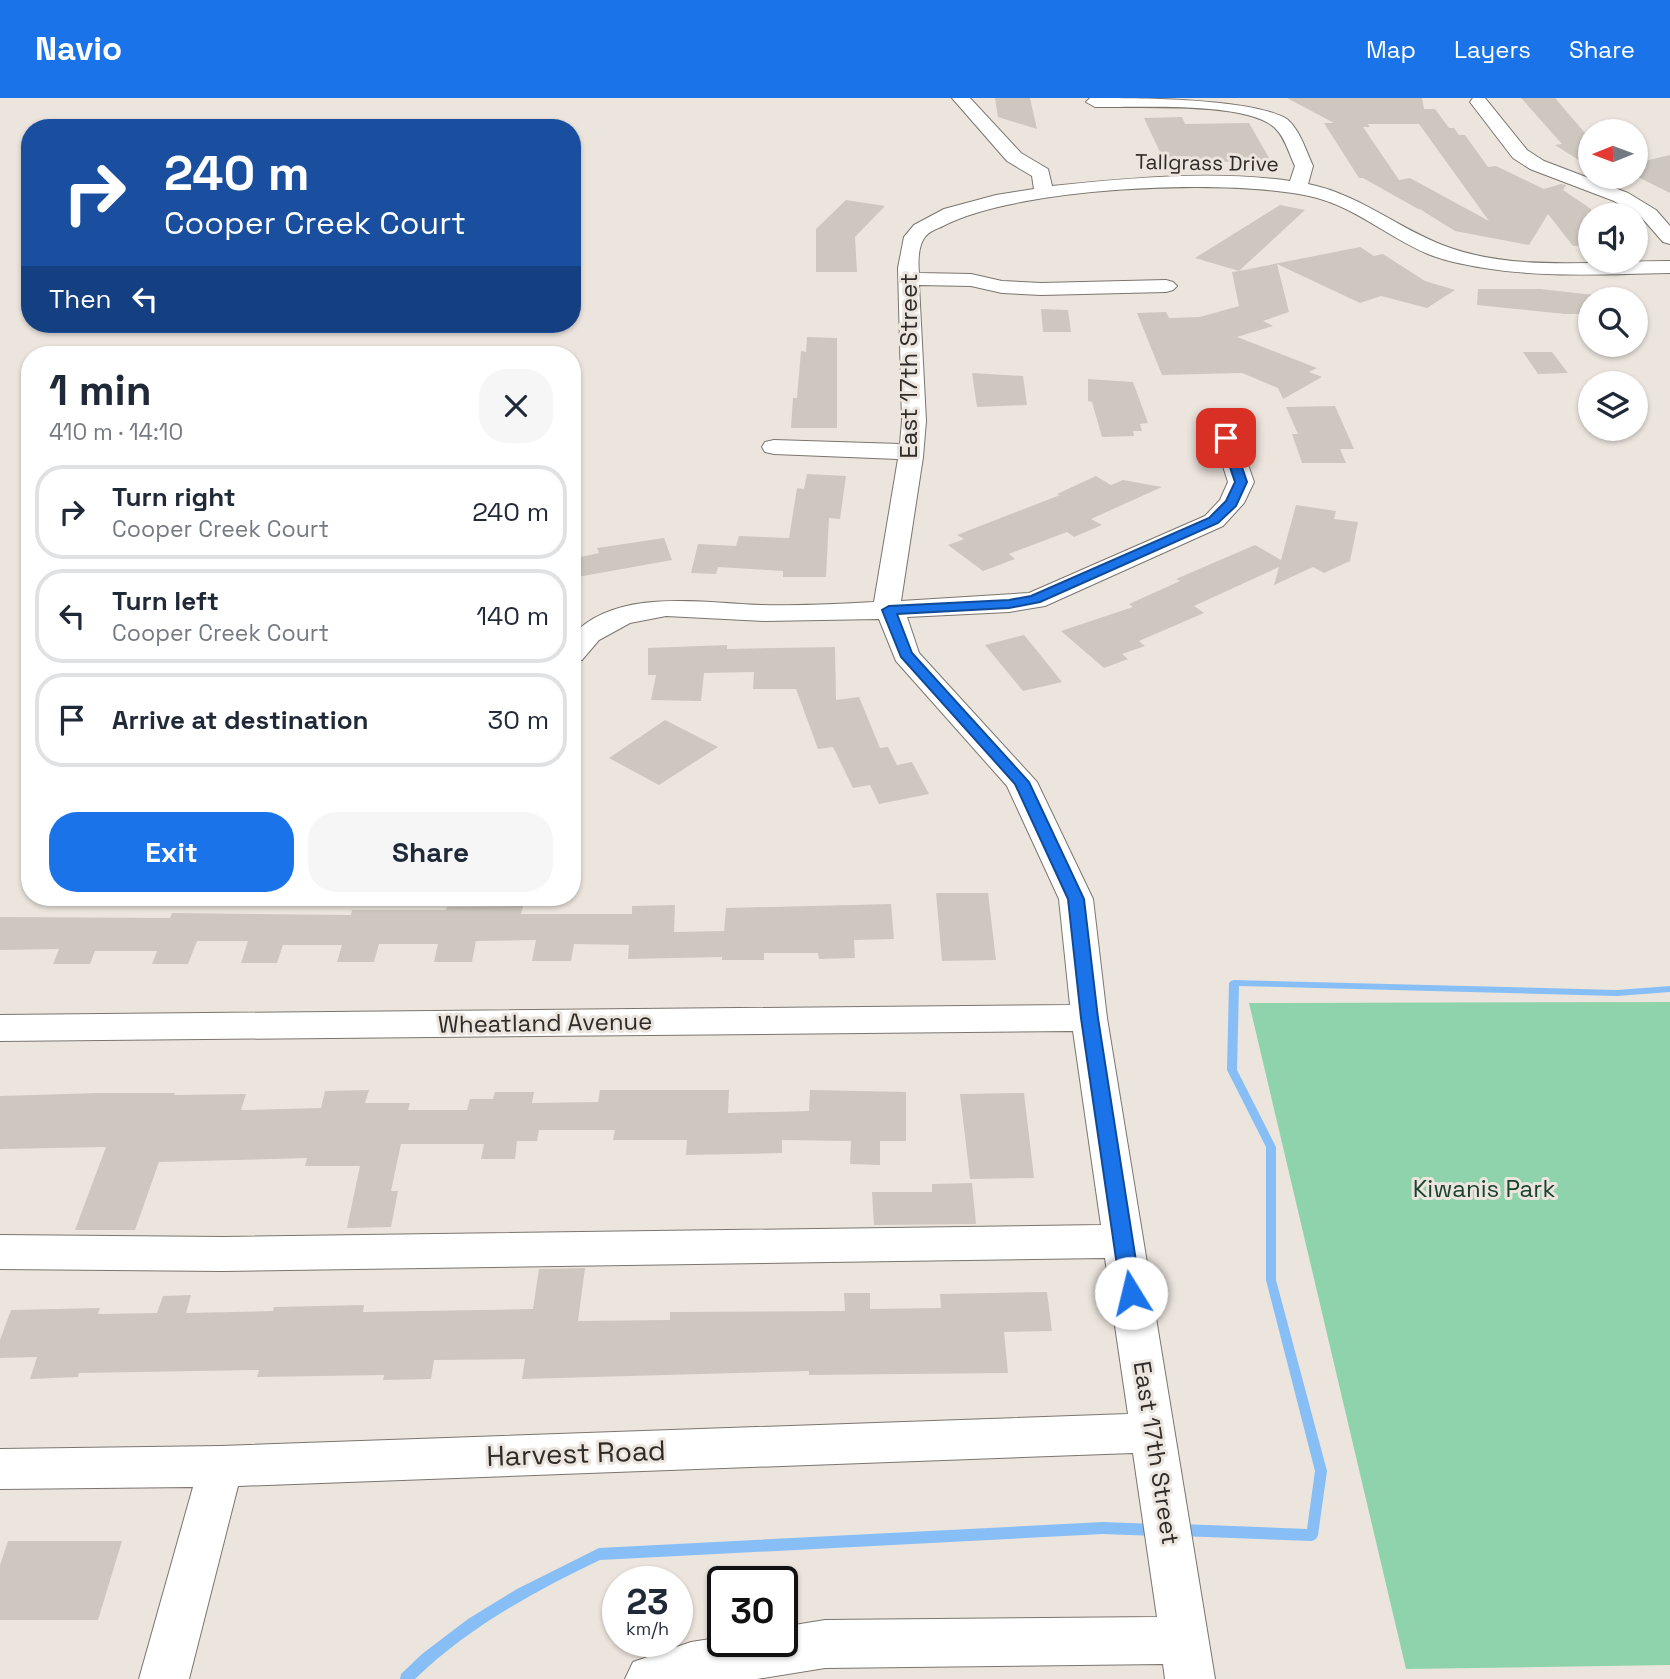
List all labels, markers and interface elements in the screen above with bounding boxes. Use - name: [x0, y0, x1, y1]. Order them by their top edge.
- text: Navio: [35, 28, 122, 70]
- text: Map: [1366, 34, 1416, 65]
- text: Layers: [1454, 34, 1531, 65]
- text: Share: [1569, 34, 1635, 65]
- north arrow: [1578, 119, 1648, 189]
- map controls: [1578, 119, 1648, 441]
- text: 240 m: [164, 142, 310, 204]
- icon: right: [49, 147, 140, 238]
- street label: Tallgrass Drive: [1135, 148, 1279, 177]
- text: Cooper Creek Court: [164, 203, 466, 243]
- button: sound: [1578, 203, 1648, 273]
- street label: East 17th Street: [893, 273, 924, 459]
- icon: left: [126, 280, 164, 318]
- text: Then: [49, 282, 112, 316]
- button: search: [1578, 287, 1648, 357]
- text: 1 min: [49, 364, 152, 417]
- button: close: [479, 369, 553, 443]
- button: layers: [1578, 371, 1648, 441]
- pin: [1196, 408, 1256, 468]
- text: 410 m · 14:10: [49, 417, 183, 447]
- icon: arrive: [1207, 419, 1245, 457]
- text: Turn right: [112, 480, 236, 514]
- icon: right: [53, 493, 91, 531]
- text: 240 m: [472, 495, 549, 529]
- text: Cooper Creek Court: [112, 514, 329, 544]
- text: Turn left: [112, 584, 219, 618]
- icon: left: [53, 597, 91, 635]
- text: 140 m: [476, 599, 549, 633]
- text: Cooper Creek Court: [112, 618, 329, 648]
- icon: arrive: [53, 701, 91, 739]
- text: Arrive at destination: [112, 703, 369, 737]
- text: 30 m: [488, 703, 549, 737]
- button: Exit: [49, 812, 294, 892]
- button: Share: [308, 812, 553, 892]
- street label: Wheatland Avenue: [438, 1005, 652, 1040]
- park label: Kiwanis Park: [1413, 1173, 1555, 1204]
- position arrow: [1094, 1256, 1168, 1330]
- street label: East 17th Street: [1127, 1359, 1186, 1547]
- street label: Harvest Road: [486, 1432, 666, 1474]
- speed limit sign: 30: [707, 1566, 798, 1657]
- text: 23: [626, 1580, 669, 1624]
- text: km/h: [626, 1617, 669, 1640]

